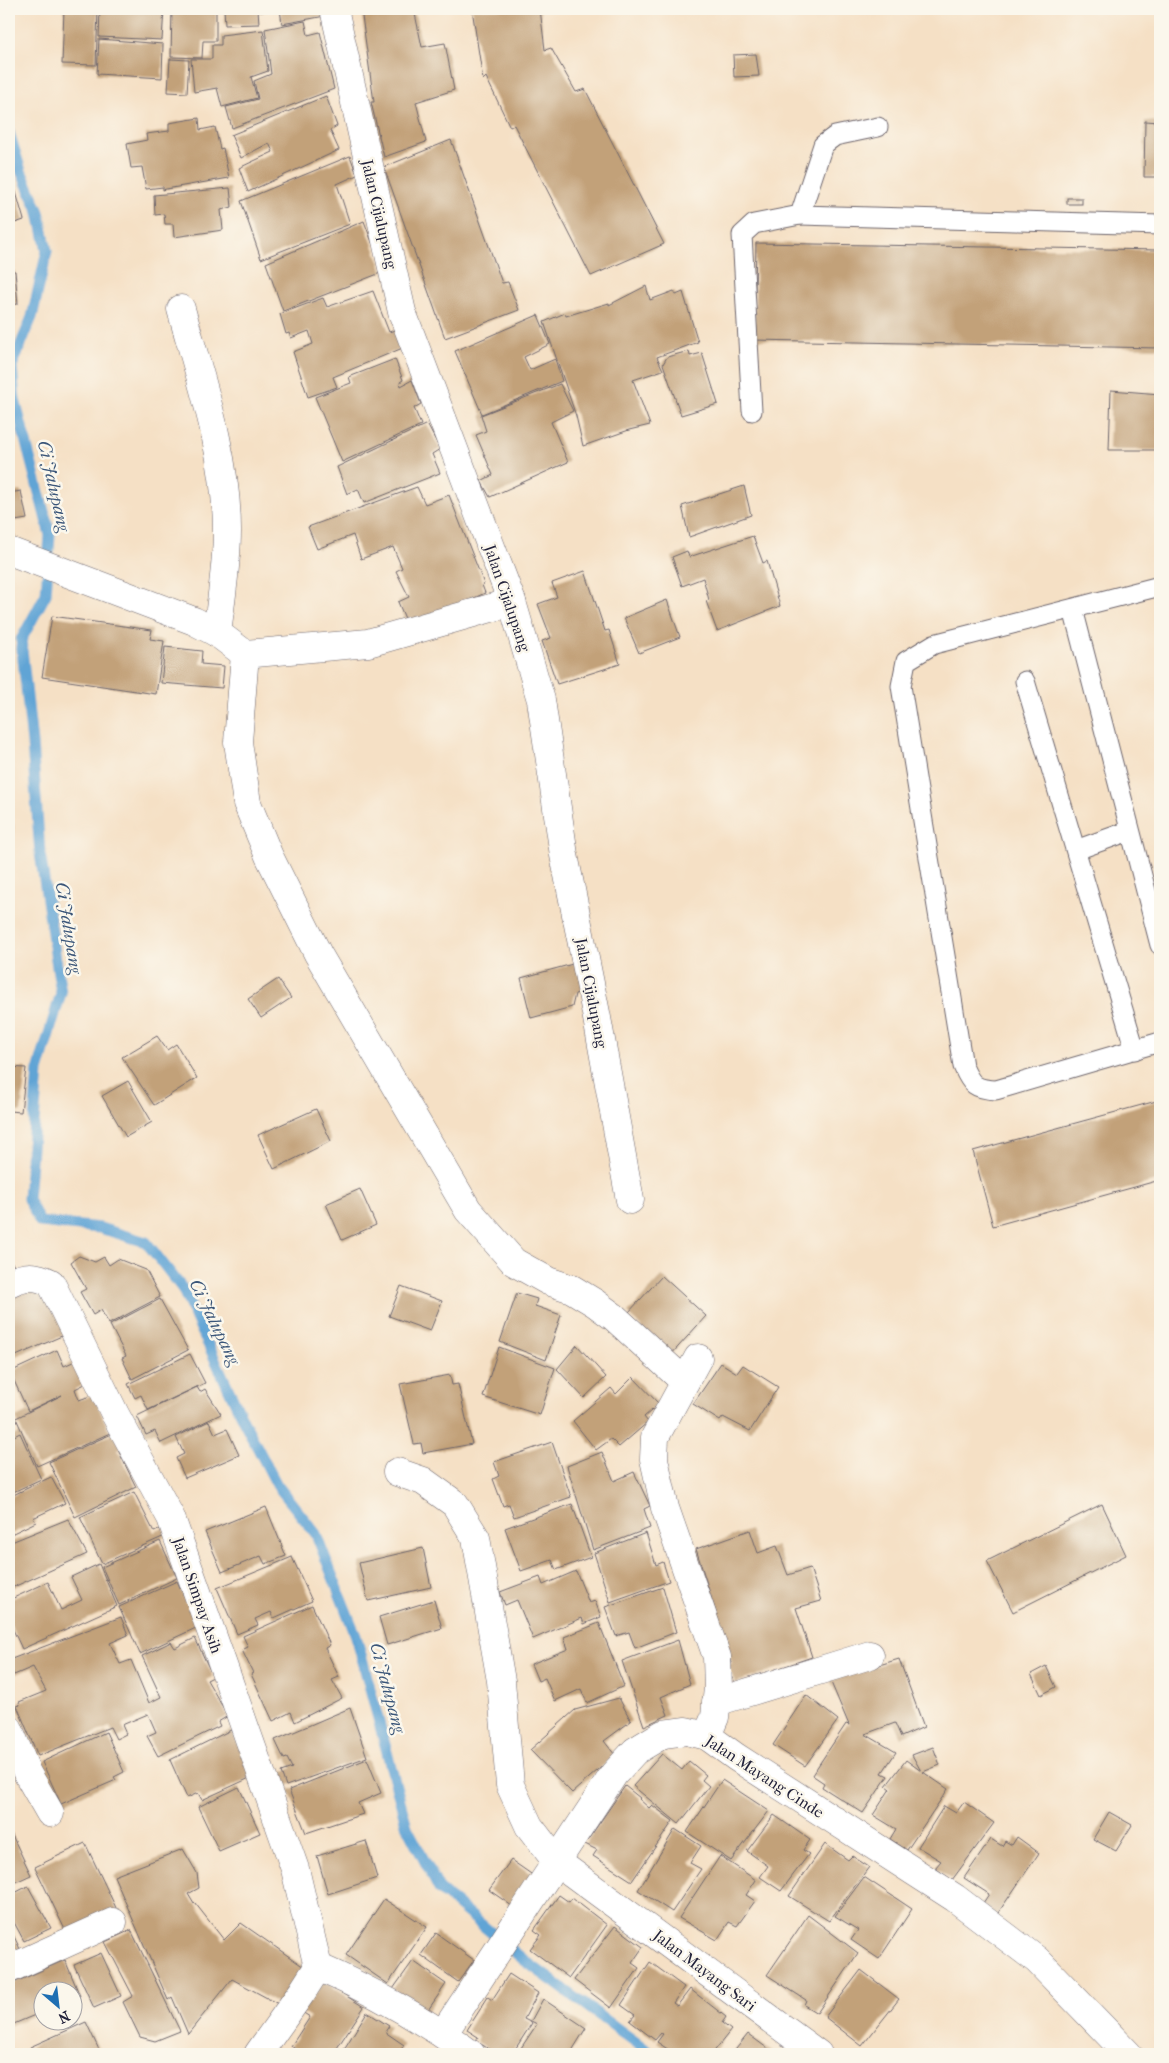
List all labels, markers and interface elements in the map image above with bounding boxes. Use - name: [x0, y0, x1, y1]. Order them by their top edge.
- street label: Jalan Cijalupang: [357, 156, 401, 271]
- water label: Ci Jalupang: [33, 438, 74, 535]
- street label: Jalan Cijalupang: [480, 540, 535, 655]
- water label: Ci Jalupang: [51, 880, 86, 977]
- street label: Jalan Cijalupang: [571, 934, 612, 1050]
- water label: Ci Jalupang: [185, 1276, 245, 1370]
- street label: Jalan Simpay Asih: [168, 1533, 226, 1656]
- water label: Ci Jalupang: [365, 1640, 410, 1737]
- street label: Jalan Mayang Cinde: [700, 1730, 828, 1822]
- street label: Jalan Mayang Sari: [648, 1924, 760, 2015]
- north arrow: [32, 1980, 82, 2030]
- text: N: [55, 2007, 73, 2027]

